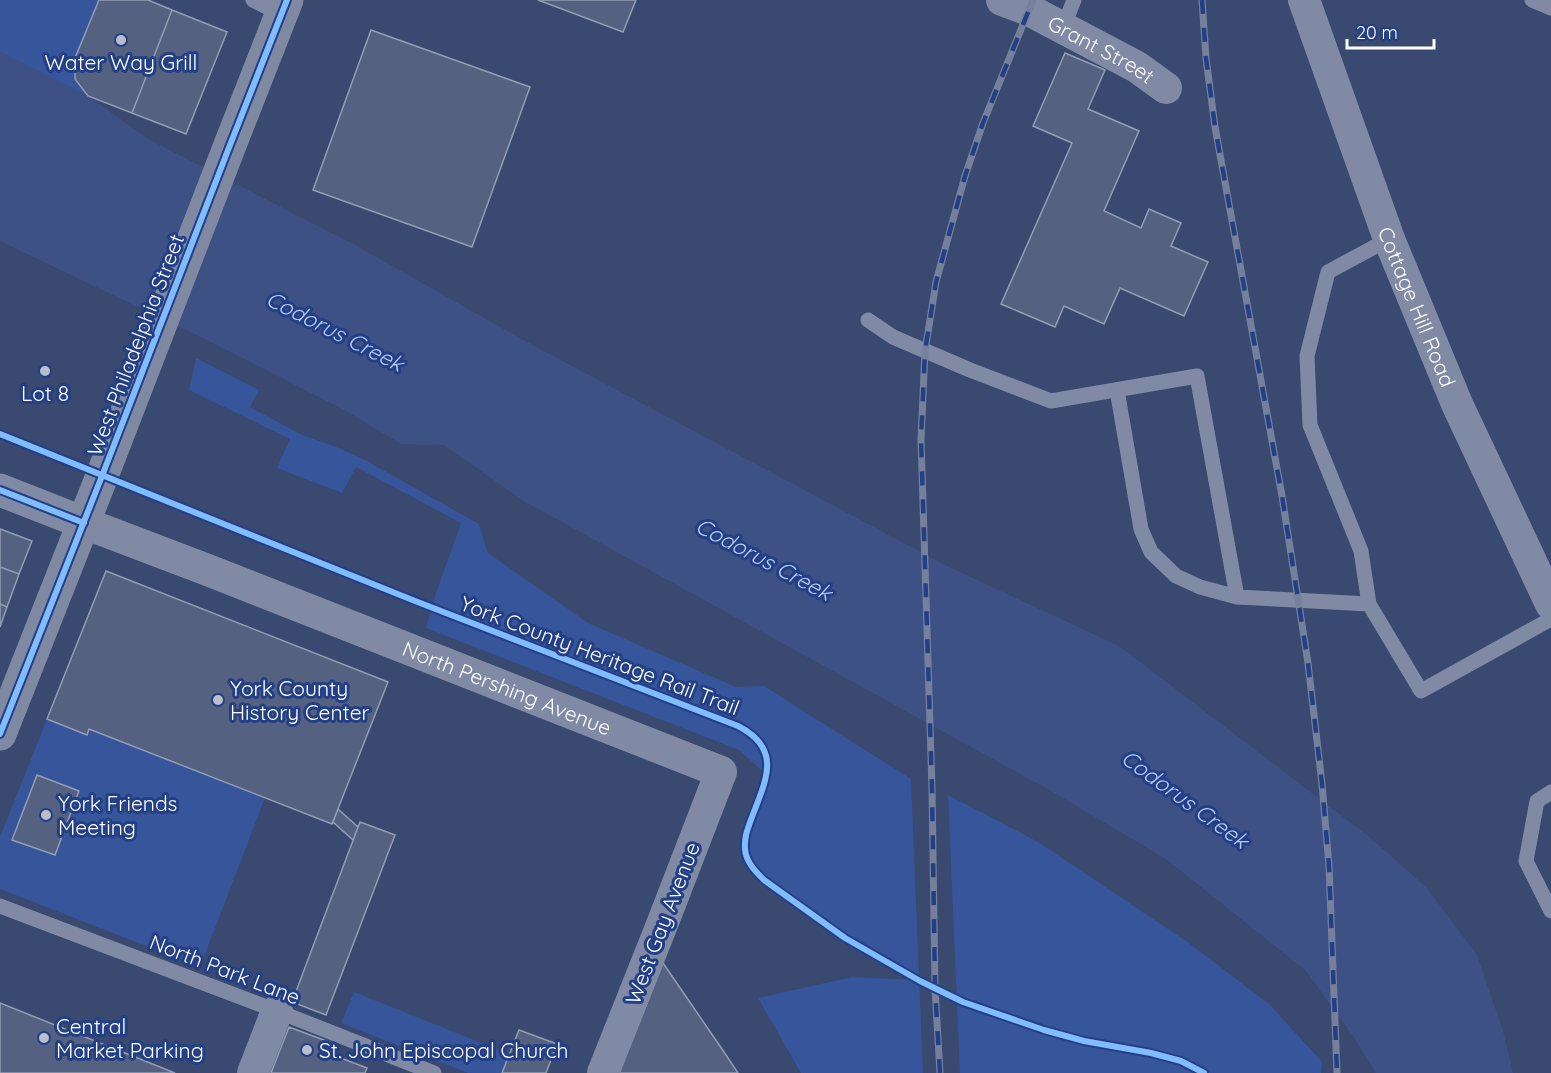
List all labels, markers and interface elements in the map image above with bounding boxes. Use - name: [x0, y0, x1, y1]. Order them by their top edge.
- street label: Grant Street: [1044, 9, 1160, 89]
- scale bar: [1347, 12, 1434, 50]
- text: 20 m: [1356, 21, 1398, 44]
- marker: Water Way Grill: [114, 33, 128, 47]
- place label: Water Way Grill: [45, 49, 197, 75]
- street label: Cottage Hill Road: [1373, 223, 1462, 391]
- street label: West Philadelphia Street: [81, 230, 189, 460]
- water label: Codorus Creek: [262, 284, 410, 379]
- marker: Lot 8: [38, 364, 52, 378]
- place label: Lot 8: [21, 380, 69, 406]
- water label: Codorus Creek: [691, 511, 839, 608]
- street label: York County Heritage Rail Trail: [457, 590, 743, 720]
- street label: North Pershing Avenue: [399, 635, 615, 741]
- place label: York County History Center: [230, 675, 370, 725]
- marker: York County History Center: [211, 693, 225, 707]
- water label: Codorus Creek: [1116, 743, 1256, 856]
- place label: York Friends Meeting: [58, 790, 177, 840]
- marker: York Friends Meeting: [39, 808, 53, 822]
- street label: West Gay Avenue: [619, 838, 705, 1008]
- street label: North Park Lane: [146, 928, 304, 1010]
- place label: Central Market Parking: [56, 1013, 204, 1063]
- marker: Central Market Parking: [37, 1031, 51, 1045]
- place label: St. John Episcopal Church: [319, 1037, 569, 1063]
- marker: St. John Episcopal Church: [300, 1043, 314, 1057]

